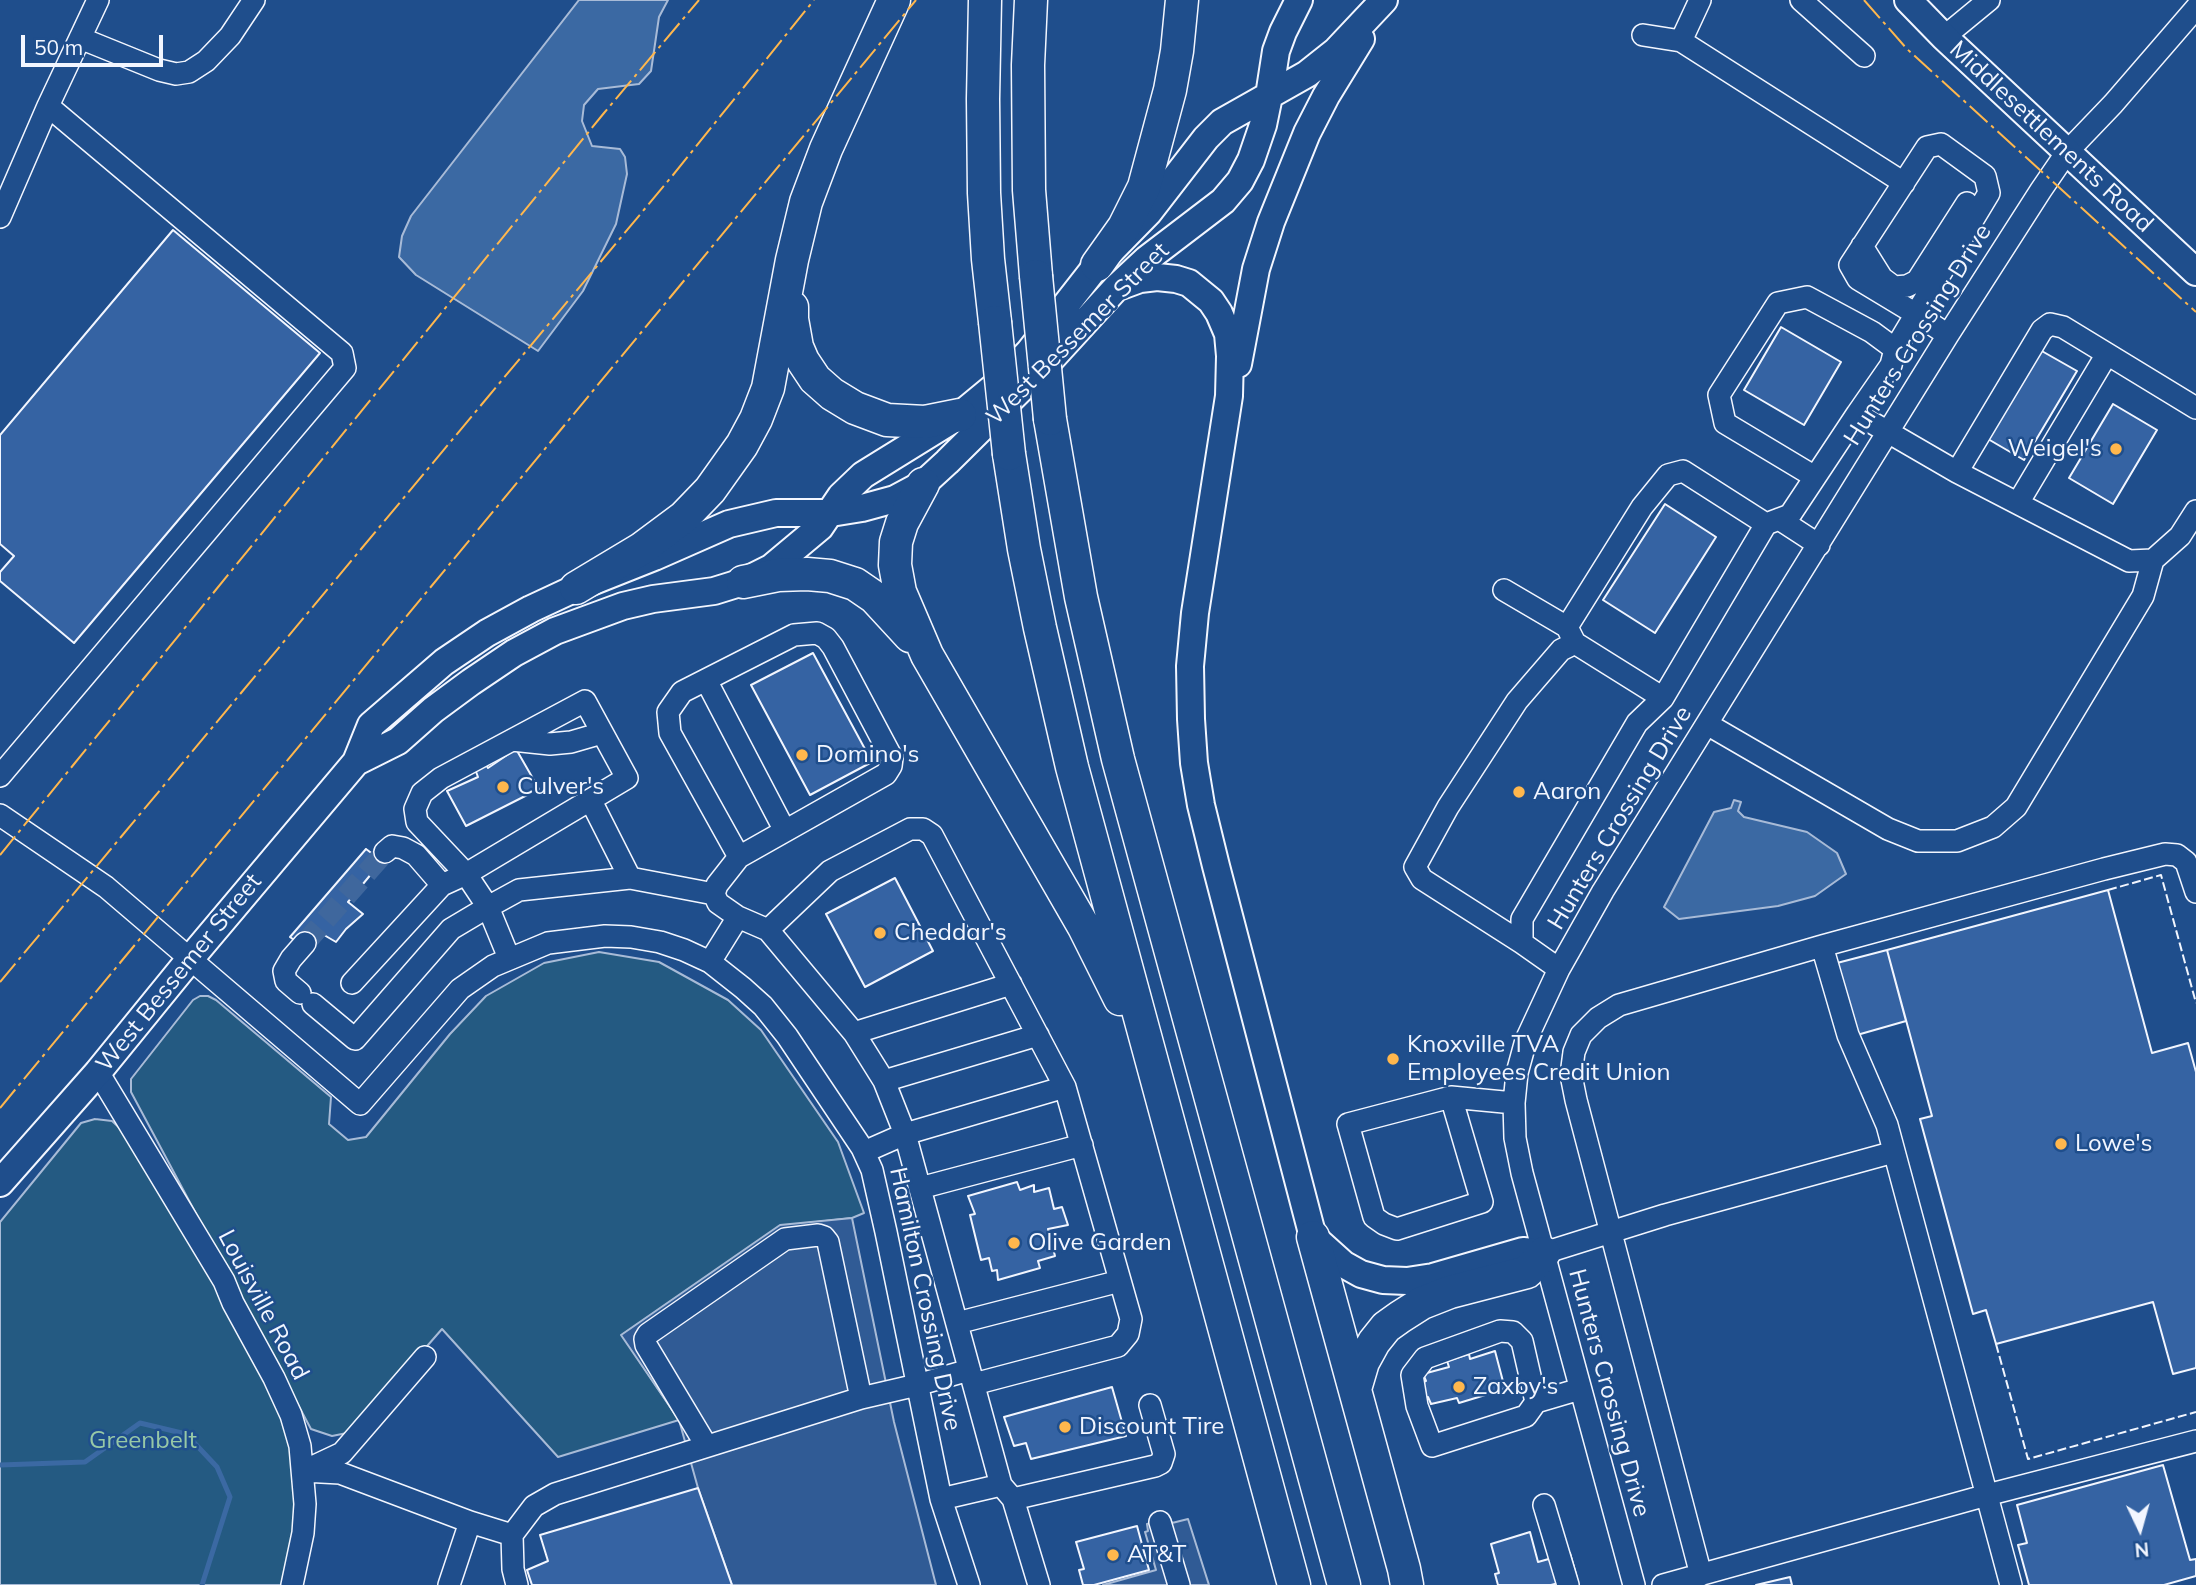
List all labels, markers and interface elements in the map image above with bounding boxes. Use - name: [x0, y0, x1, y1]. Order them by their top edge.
- scale bar: [24, 21, 166, 65]
- text: 50 m: [34, 34, 83, 60]
- street label: Middlesettlements Road: [1943, 35, 2159, 239]
- street label: Hunters Crossing Drive: [1838, 219, 1998, 451]
- street label: West Bessemer Street: [981, 237, 1175, 431]
- place label: Weigel's: [2008, 435, 2102, 463]
- marker: Weigel's: [2108, 441, 2124, 457]
- street label: Hunters Crossing Drive: [1542, 701, 1698, 935]
- place label: Domino's: [816, 741, 919, 769]
- marker: Domino's: [794, 747, 810, 763]
- place label: Culver's: [517, 773, 604, 801]
- place label: Aaron: [1533, 778, 1601, 806]
- marker: Culver's: [495, 779, 511, 795]
- marker: Aaron: [1511, 784, 1527, 800]
- street label: West Bessemer Street: [90, 868, 268, 1078]
- place label: Cheddar's: [894, 919, 1007, 947]
- marker: Cheddar's: [872, 925, 888, 941]
- place label: Knoxville TVA Employees Credit Union: [1407, 1031, 1671, 1087]
- marker: Knoxville TVA Employees Credit Union: [1385, 1051, 1401, 1067]
- place label: Lowe's: [2075, 1130, 2152, 1158]
- marker: Lowe's: [2053, 1136, 2069, 1152]
- street label: Hamilton Crossing Drive: [883, 1165, 967, 1433]
- street label: Louisville Road: [211, 1225, 315, 1385]
- place label: Olive Garden: [1028, 1229, 1172, 1257]
- marker: Olive Garden: [1006, 1235, 1022, 1251]
- street label: Hunters Crossing Drive: [1562, 1266, 1656, 1520]
- place label: Zaxby's: [1473, 1373, 1558, 1401]
- marker: Zaxby's: [1451, 1379, 1467, 1395]
- place label: Discount Tire: [1079, 1413, 1224, 1441]
- marker: Discount Tire: [1057, 1419, 1073, 1435]
- park label: Greenbelt: [89, 1427, 197, 1455]
- north arrow: [2105, 1494, 2175, 1564]
- text: N: [2134, 1537, 2150, 1562]
- place label: AT&T: [1127, 1541, 1187, 1569]
- marker: AT&T: [1105, 1547, 1121, 1563]

